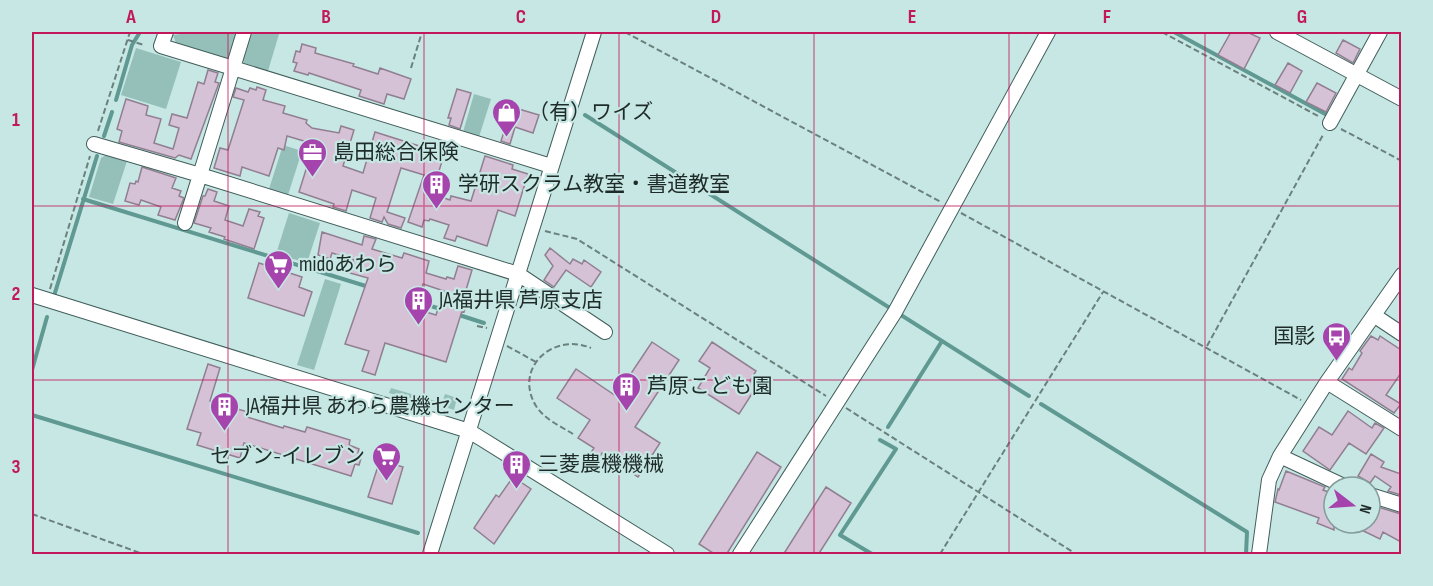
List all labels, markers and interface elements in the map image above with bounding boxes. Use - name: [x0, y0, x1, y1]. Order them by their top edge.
- text: A: [125, 5, 136, 29]
- text: B: [321, 5, 331, 29]
- text: C: [516, 5, 526, 29]
- text: D: [711, 5, 721, 29]
- text: E: [908, 5, 916, 29]
- text: F: [1103, 5, 1111, 29]
- text: G: [1297, 5, 1307, 29]
- shop icon: （有）ワイズ: [491, 96, 523, 138]
- place label: （有）ワイズ: [528, 100, 653, 125]
- text: 1: [12, 108, 20, 132]
- office icon: 島田総合保険: [296, 136, 328, 178]
- place label: 島田総合保険: [333, 140, 459, 165]
- building icon: 学研スクラム教室・書道教室: [421, 168, 453, 210]
- place label: 学研スクラム教室・書道教室: [458, 172, 730, 197]
- supermarket icon: midoあわら: [262, 248, 294, 290]
- place label: midoあわら: [299, 252, 397, 277]
- text: 2: [12, 282, 20, 306]
- building icon: JA福井県 芦原支店: [402, 284, 434, 326]
- place label: JA福井県 芦原支店: [438, 288, 603, 313]
- bus stop icon: 国影: [1320, 320, 1352, 362]
- place label: 国影: [1273, 324, 1315, 349]
- building icon: 芦原こども園: [610, 370, 642, 412]
- place label: 芦原こども園: [647, 374, 773, 399]
- building icon: JA福井県 あわら農機センター: [209, 390, 241, 432]
- place label: JA福井県 あわら農機センター: [245, 394, 515, 419]
- supermarket icon: セブン-イレブン: [370, 440, 402, 482]
- place label: セブン-イレブン: [210, 444, 365, 469]
- building icon: 三菱農機機械: [501, 448, 533, 490]
- place label: 三菱農機機械: [538, 452, 664, 477]
- text: 3: [12, 455, 21, 479]
- north arrow: [1322, 475, 1382, 535]
- text: N: [1355, 502, 1375, 516]

